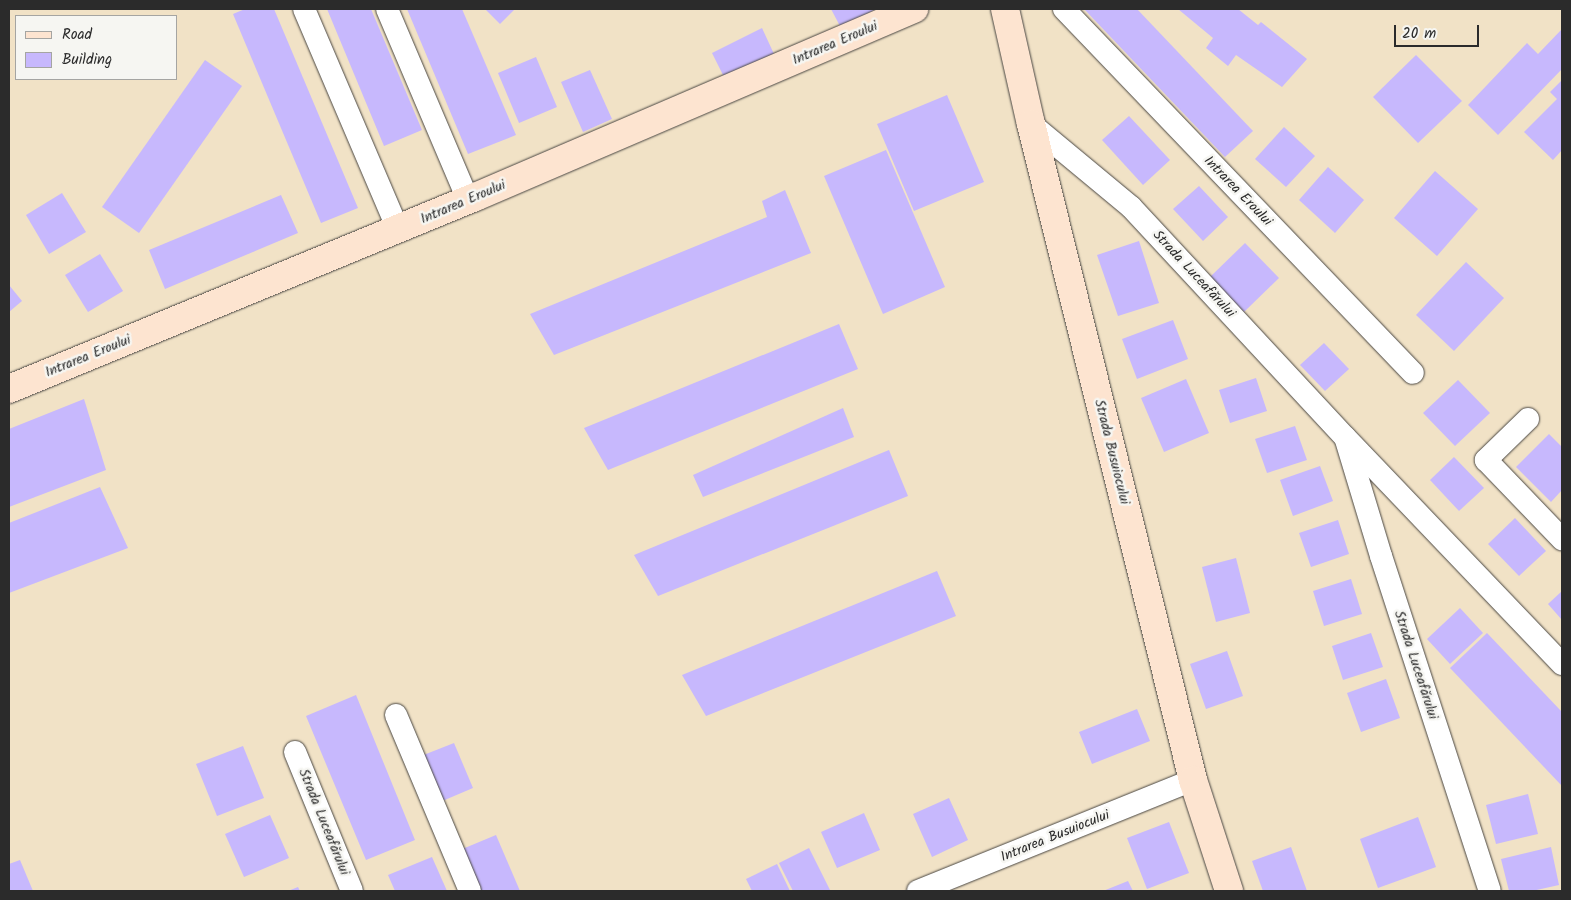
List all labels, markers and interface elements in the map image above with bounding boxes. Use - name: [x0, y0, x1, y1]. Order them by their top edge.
- legend: [15, 15, 178, 80]
- scale bar: [1396, 15, 1481, 47]
- street label: Intrarea Eroului: [790, 18, 880, 68]
- text: 20 m: [1402, 22, 1436, 46]
- text: Road: [62, 23, 92, 47]
- text: Building: [62, 48, 112, 72]
- street label: Intrarea Eroului: [1200, 152, 1276, 230]
- street label: Intrarea Eroului: [418, 177, 508, 227]
- street label: Strada Luceafărului: [1149, 227, 1239, 321]
- street label: Intrarea Eroului: [43, 331, 133, 381]
- street label: Strada Busuiocului: [1091, 398, 1133, 506]
- street label: Strada Luceafărului: [1390, 608, 1442, 722]
- street label: Strada Luceafărului: [295, 766, 353, 878]
- street label: Intrarea Busuiocului: [998, 806, 1112, 866]

